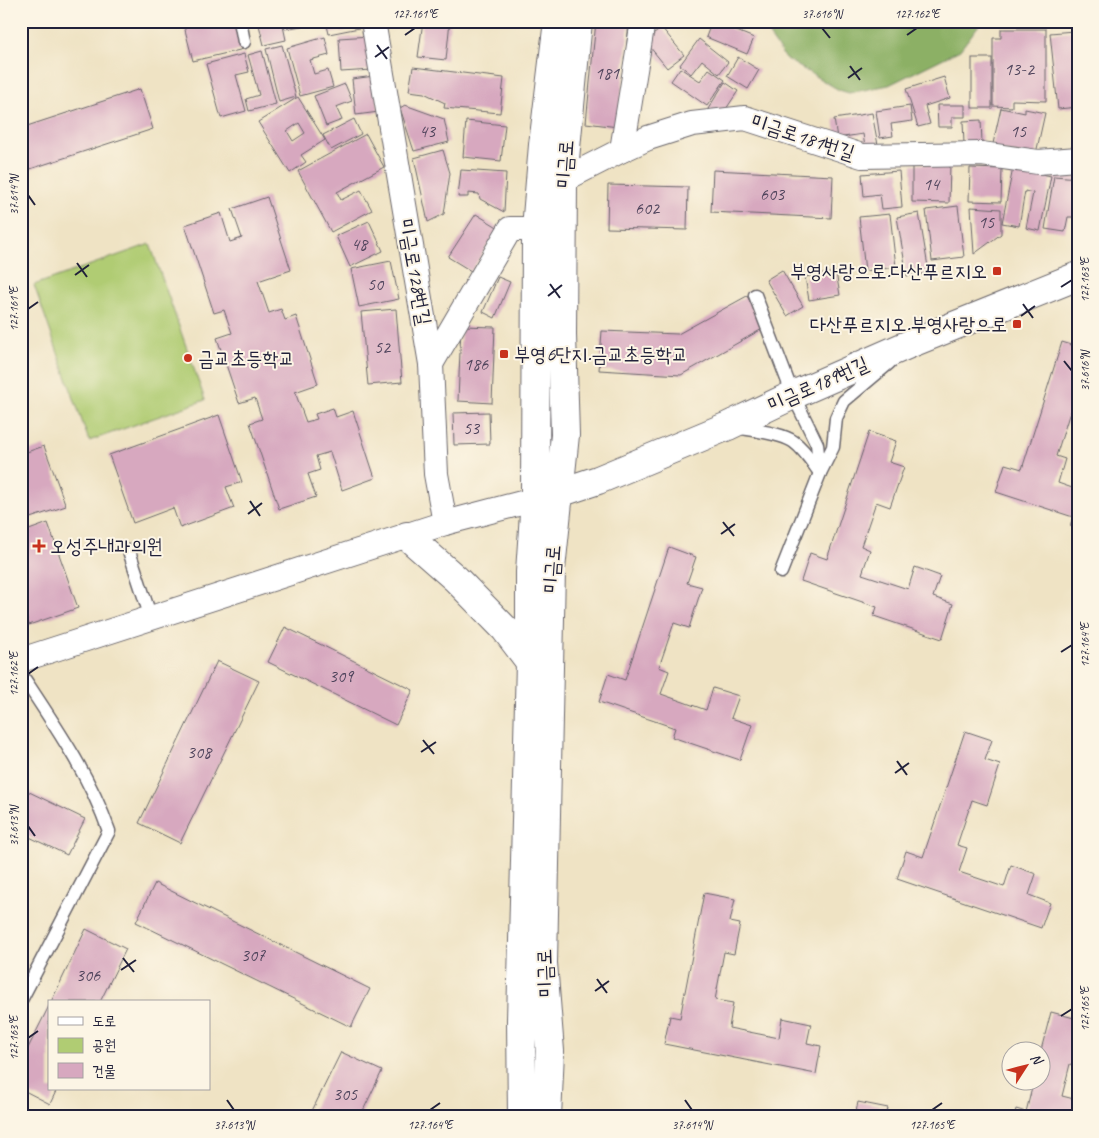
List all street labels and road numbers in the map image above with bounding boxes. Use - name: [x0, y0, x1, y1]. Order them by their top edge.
- street label: 미금로181번길: [748, 109, 858, 165]
- street label: 미금로: [551, 139, 579, 189]
- street label: 미금로128번길: [393, 217, 437, 327]
- street label: 미금로189번길: [764, 351, 872, 417]
- street label: 미금로: [538, 544, 566, 594]
- street label: 미금로: [532, 948, 558, 998]

